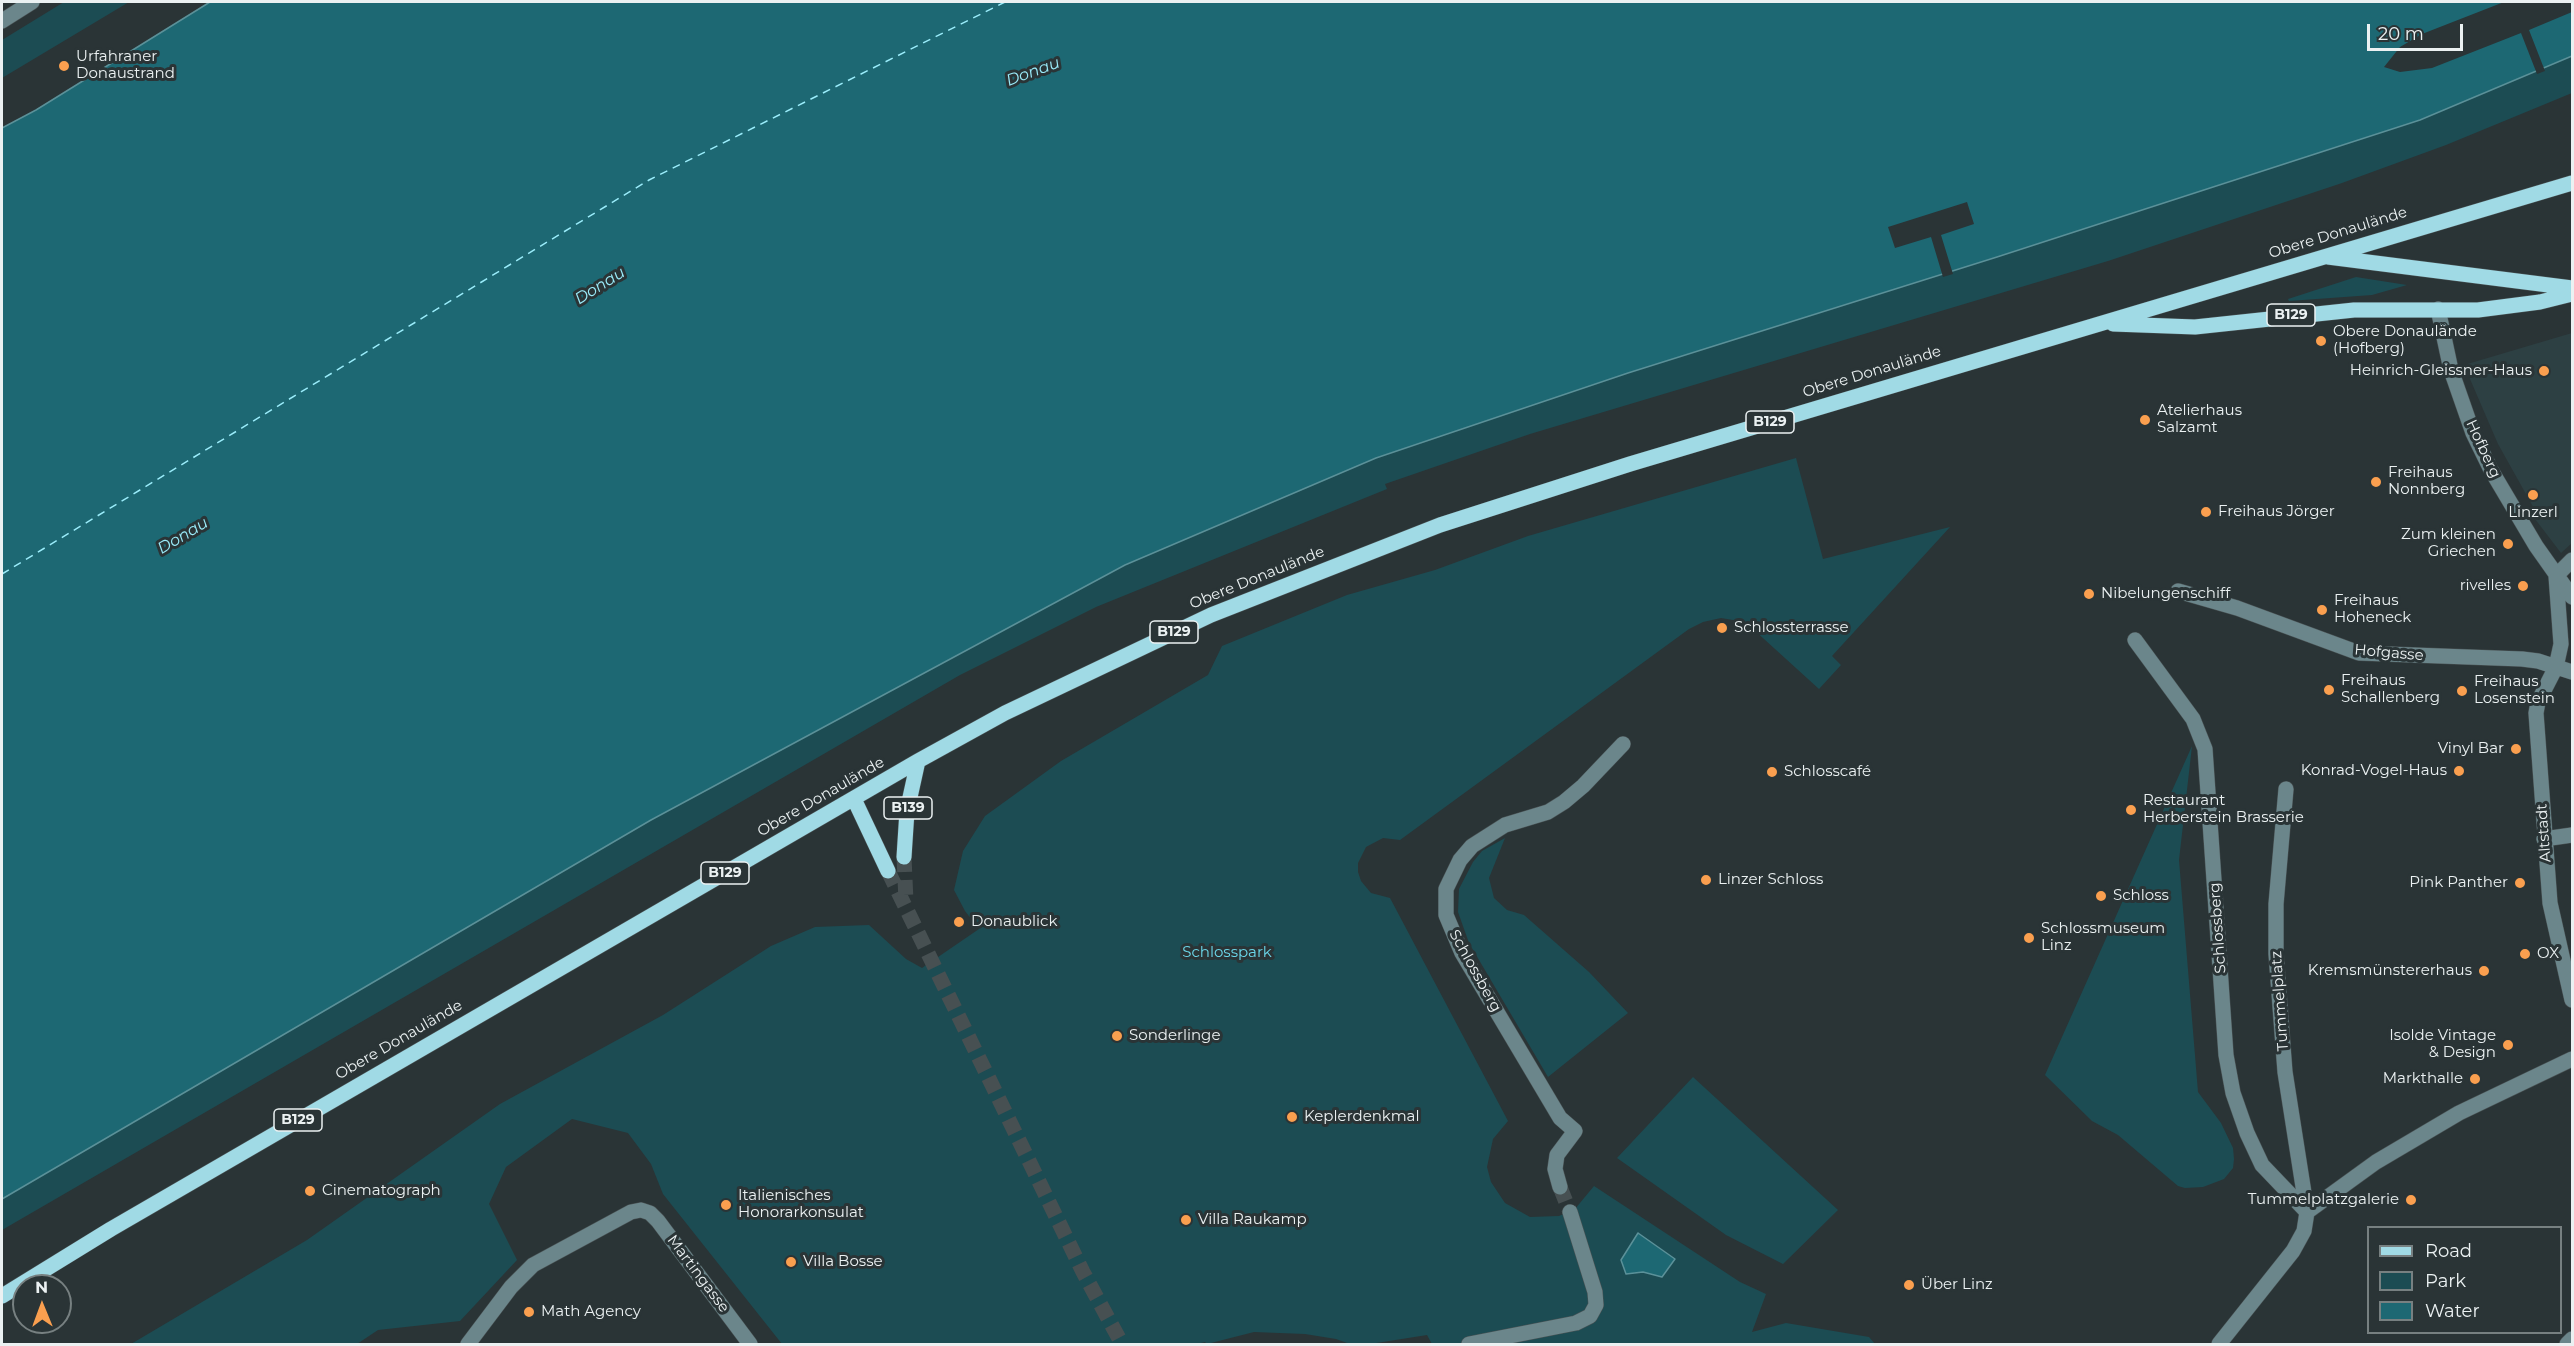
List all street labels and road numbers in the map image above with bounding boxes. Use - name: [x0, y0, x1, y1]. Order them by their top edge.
- street label: Obere Donaulände: [2267, 203, 2409, 263]
- road number: B129: [2267, 304, 2315, 326]
- street label: Obere Donaulände: [1801, 342, 1943, 402]
- road number: B129: [1746, 411, 1794, 433]
- street label: Hofberg: [2462, 417, 2504, 481]
- street label: Obere Donaulände: [1187, 543, 1327, 613]
- road number: B129: [1150, 621, 1198, 643]
- street label: Hofgasse: [2354, 641, 2424, 665]
- street label: Obere Donaulände: [754, 753, 888, 841]
- road number: B139: [884, 797, 932, 819]
- street label: Altstadt: [2533, 803, 2555, 863]
- road number: B129: [701, 862, 749, 884]
- street label: Schlossberg: [2206, 882, 2230, 974]
- street label: Schlossberg: [1445, 927, 1505, 1015]
- street label: Tummelplatz: [2268, 950, 2292, 1052]
- street label: Obere Donaulände: [332, 996, 466, 1084]
- road number: B129: [274, 1109, 322, 1131]
- street label: Martingasse: [663, 1232, 733, 1316]

